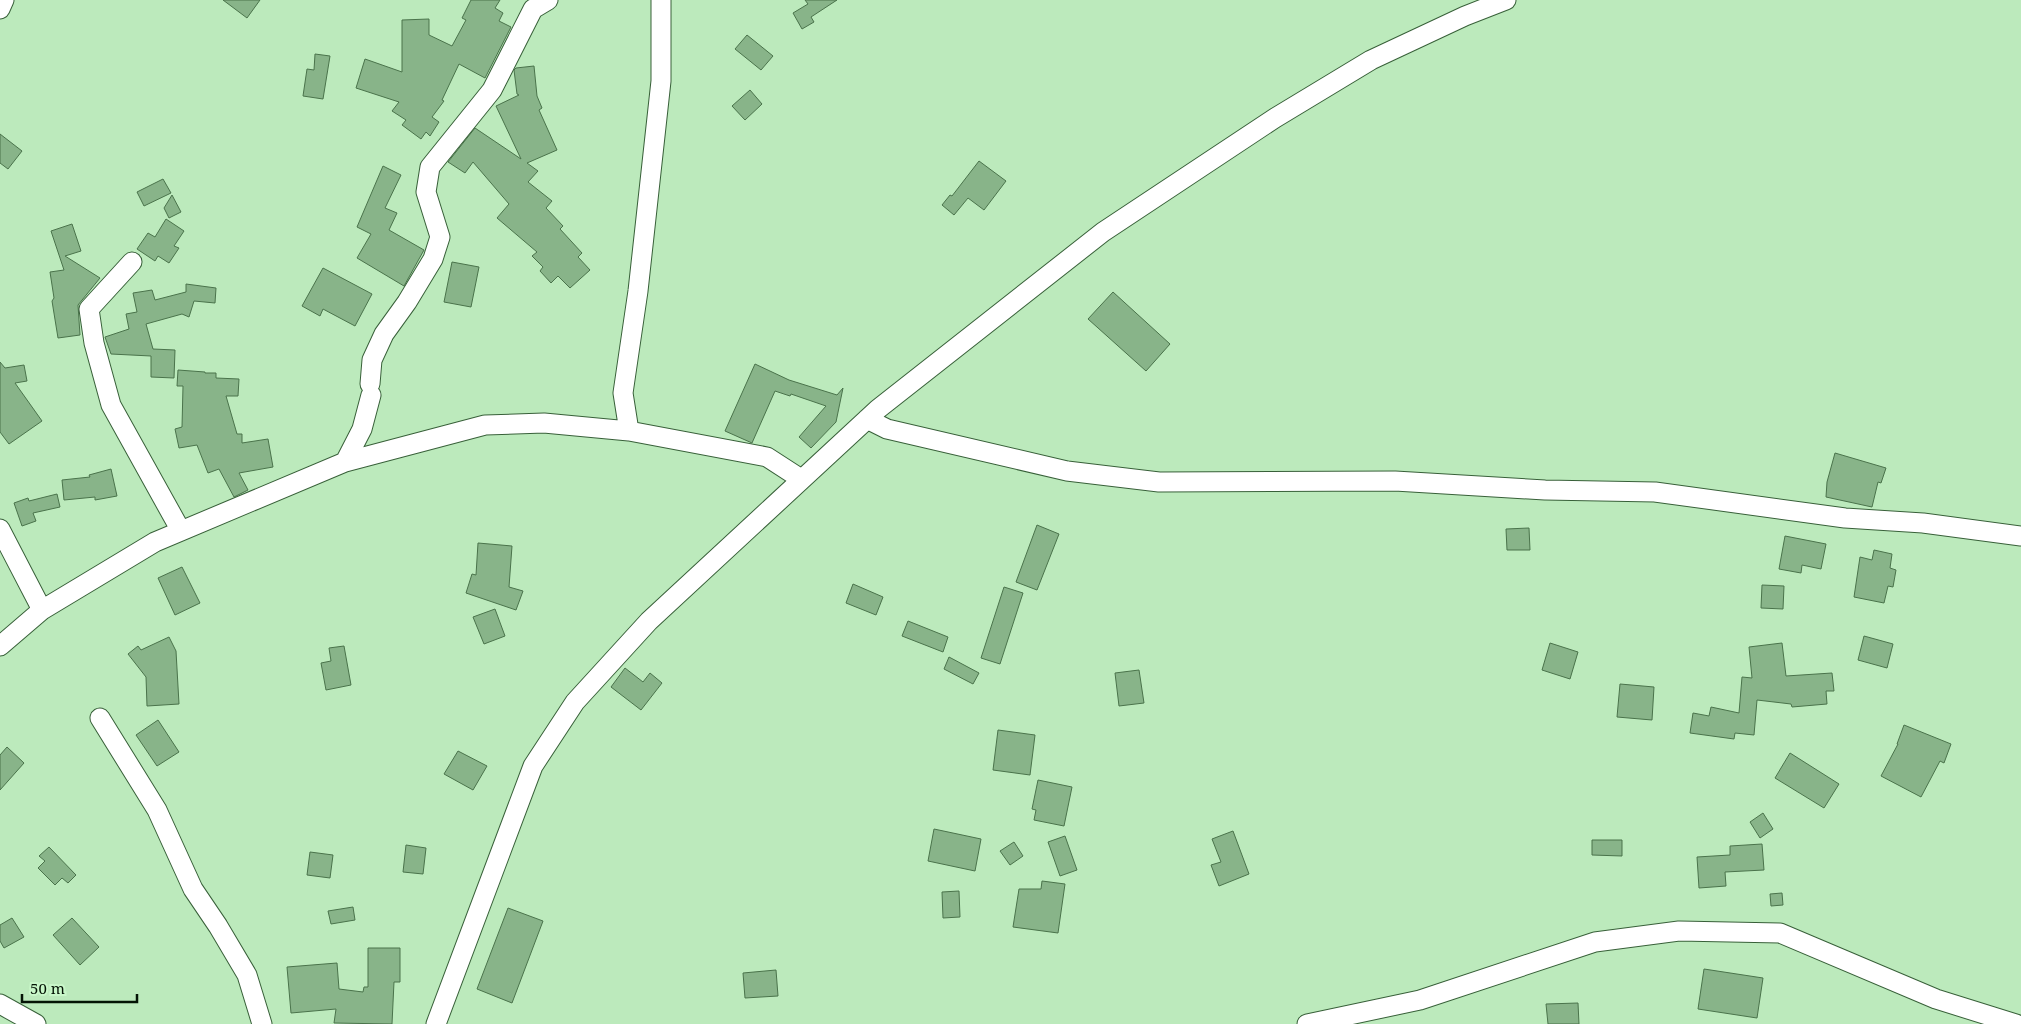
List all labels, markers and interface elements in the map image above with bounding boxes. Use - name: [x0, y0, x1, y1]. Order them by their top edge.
- scale bar: [22, 972, 138, 1004]
- text: 50 m: [30, 978, 65, 998]

